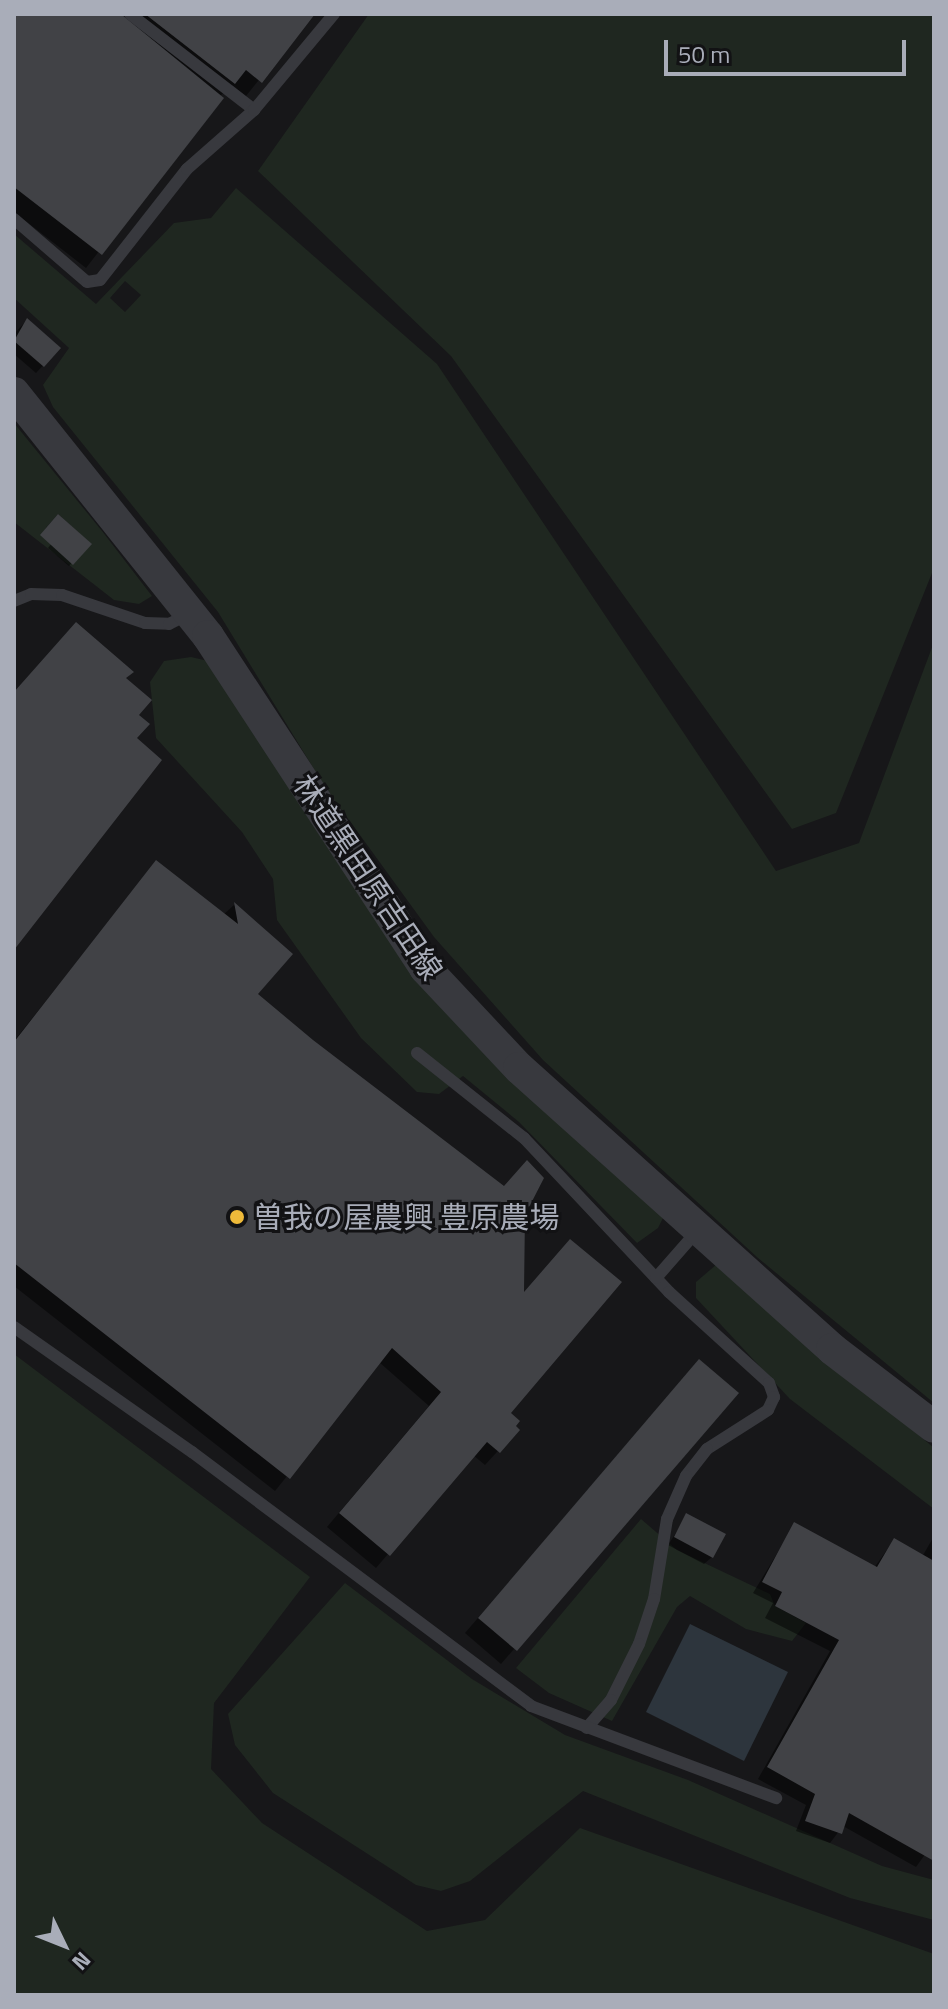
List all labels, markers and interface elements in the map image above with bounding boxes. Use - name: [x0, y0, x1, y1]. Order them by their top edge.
- scale bar: [668, 24, 910, 74]
- text: 50 m: [678, 36, 730, 72]
- street label: 林道黒田原吉田線: [286, 767, 450, 987]
- place label: 曽我の屋農興 豊原農場: [253, 1199, 560, 1235]
- marker: 曽我の屋農興 豊原農場: [228, 1208, 246, 1226]
- north arrow: [24, 1905, 104, 1985]
- text: N: [64, 1944, 99, 1979]

